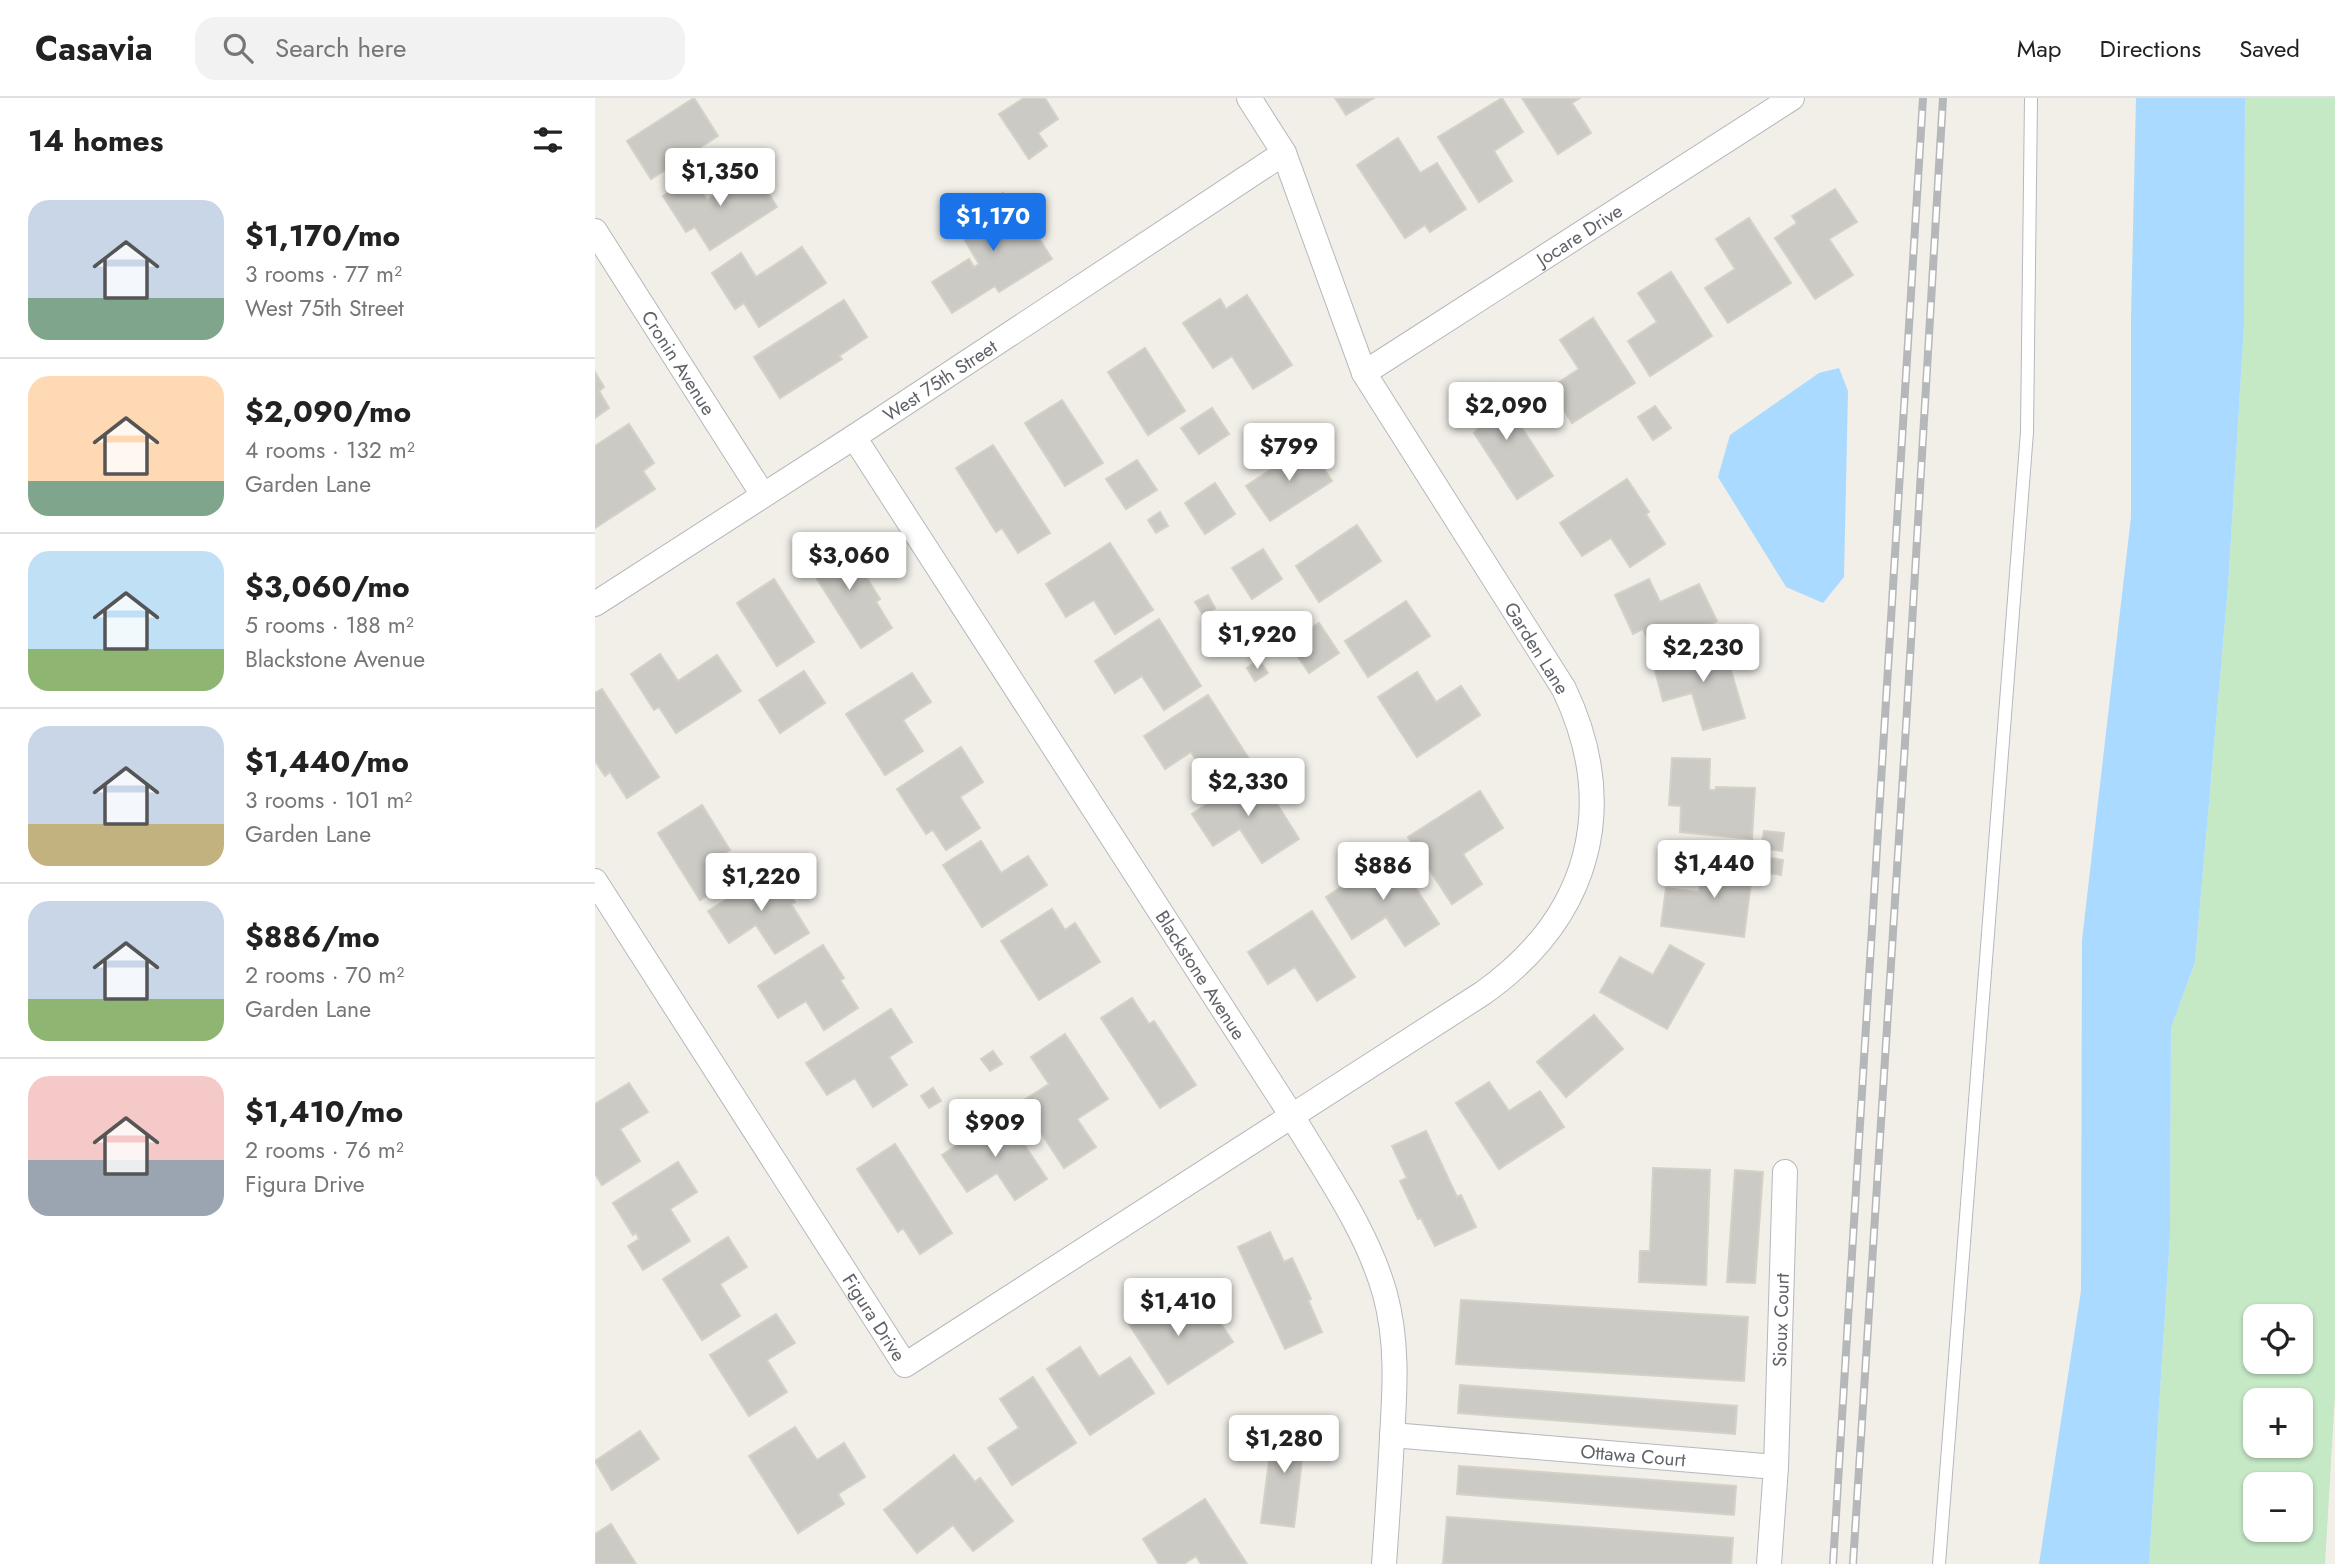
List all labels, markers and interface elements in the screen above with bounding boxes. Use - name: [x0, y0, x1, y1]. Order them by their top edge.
- search box: [195, 17, 685, 80]
- text: Casavia: [35, 25, 153, 72]
- icon: search: [219, 29, 257, 67]
- text: Search here: [275, 29, 406, 67]
- text: Map: [2017, 31, 2062, 66]
- text: Directions: [2100, 31, 2201, 66]
- text: Saved: [2239, 31, 2300, 66]
- text: 14 homes: [28, 119, 163, 162]
- icon: filters: [529, 121, 567, 159]
- pin: $1,350: [663, 148, 777, 208]
- text: $1,350: [681, 154, 759, 188]
- pin: $1,170: [936, 194, 1050, 253]
- street label: Jocare Drive: [1529, 197, 1628, 274]
- text: $1,170: [956, 199, 1030, 233]
- text: $1,170/mo: [245, 214, 400, 257]
- icon: home: [84, 228, 168, 312]
- text: 3 rooms · 77 m²: [245, 257, 402, 291]
- text: West 75th Street: [245, 291, 404, 325]
- street label: Cronin Avenue: [635, 305, 722, 421]
- street label: West 75th Street: [878, 333, 1003, 428]
- pin: $2,090: [1449, 382, 1563, 442]
- text: $2,090: [1465, 388, 1547, 422]
- text: $2,090/mo: [245, 390, 411, 433]
- icon: home: [84, 404, 168, 488]
- pin: $799: [1248, 424, 1330, 483]
- text: $799: [1260, 429, 1318, 463]
- text: 4 rooms · 132 m²: [245, 433, 415, 467]
- text: Garden Lane: [245, 467, 371, 501]
- pin: $3,060: [792, 532, 906, 592]
- text: $3,060: [808, 538, 890, 572]
- text: $3,060/mo: [245, 565, 410, 608]
- icon: home: [84, 579, 168, 663]
- street label: Garden Lane: [1498, 597, 1576, 700]
- text: 5 rooms · 188 m²: [245, 608, 414, 642]
- pin: $1,920: [1200, 612, 1314, 671]
- text: $1,920: [1217, 617, 1297, 651]
- pin: $2,230: [1646, 624, 1760, 684]
- text: $2,230: [1662, 630, 1744, 664]
- text: Blackstone Avenue: [245, 642, 425, 676]
- text: $1,440/mo: [245, 740, 409, 783]
- icon: home: [84, 754, 168, 838]
- pin: $2,330: [1191, 758, 1305, 818]
- text: $2,330: [1208, 764, 1288, 798]
- text: 3 rooms · 101 m²: [245, 783, 412, 817]
- text: Garden Lane: [245, 817, 371, 851]
- pin: $1,440: [1657, 840, 1771, 900]
- pin: $886: [1342, 842, 1424, 902]
- text: $1,440: [1674, 846, 1754, 880]
- text: $886: [1354, 848, 1412, 882]
- pin: $1,220: [704, 854, 818, 913]
- text: $1,220: [722, 859, 800, 893]
- street label: Blackstone Avenue: [1149, 905, 1252, 1045]
- text: $886/mo: [245, 915, 380, 958]
- icon: home: [84, 929, 168, 1013]
- text: 2 rooms · 70 m²: [245, 958, 404, 992]
- text: Garden Lane: [245, 992, 371, 1026]
- text: $1,410/mo: [245, 1090, 403, 1133]
- pin: $909: [954, 1100, 1036, 1159]
- icon: home: [84, 1104, 168, 1188]
- text: $909: [965, 1105, 1025, 1139]
- text: 2 rooms · 76 m²: [245, 1133, 404, 1167]
- text: Figura Drive: [245, 1167, 365, 1201]
- street label: Figura Drive: [836, 1269, 912, 1367]
- street label: Sioux Court: [1766, 1272, 1796, 1367]
- pin: $1,410: [1121, 1278, 1235, 1338]
- text: $1,410: [1140, 1284, 1216, 1318]
- map controls: [2243, 1304, 2313, 1542]
- button: locate: [2243, 1304, 2313, 1374]
- button: +: [2243, 1388, 2313, 1458]
- pin: $1,280: [1227, 1416, 1341, 1475]
- text: $1,280: [1245, 1421, 1323, 1455]
- street label: Ottawa Court: [1579, 1438, 1687, 1473]
- button: −: [2243, 1472, 2313, 1542]

